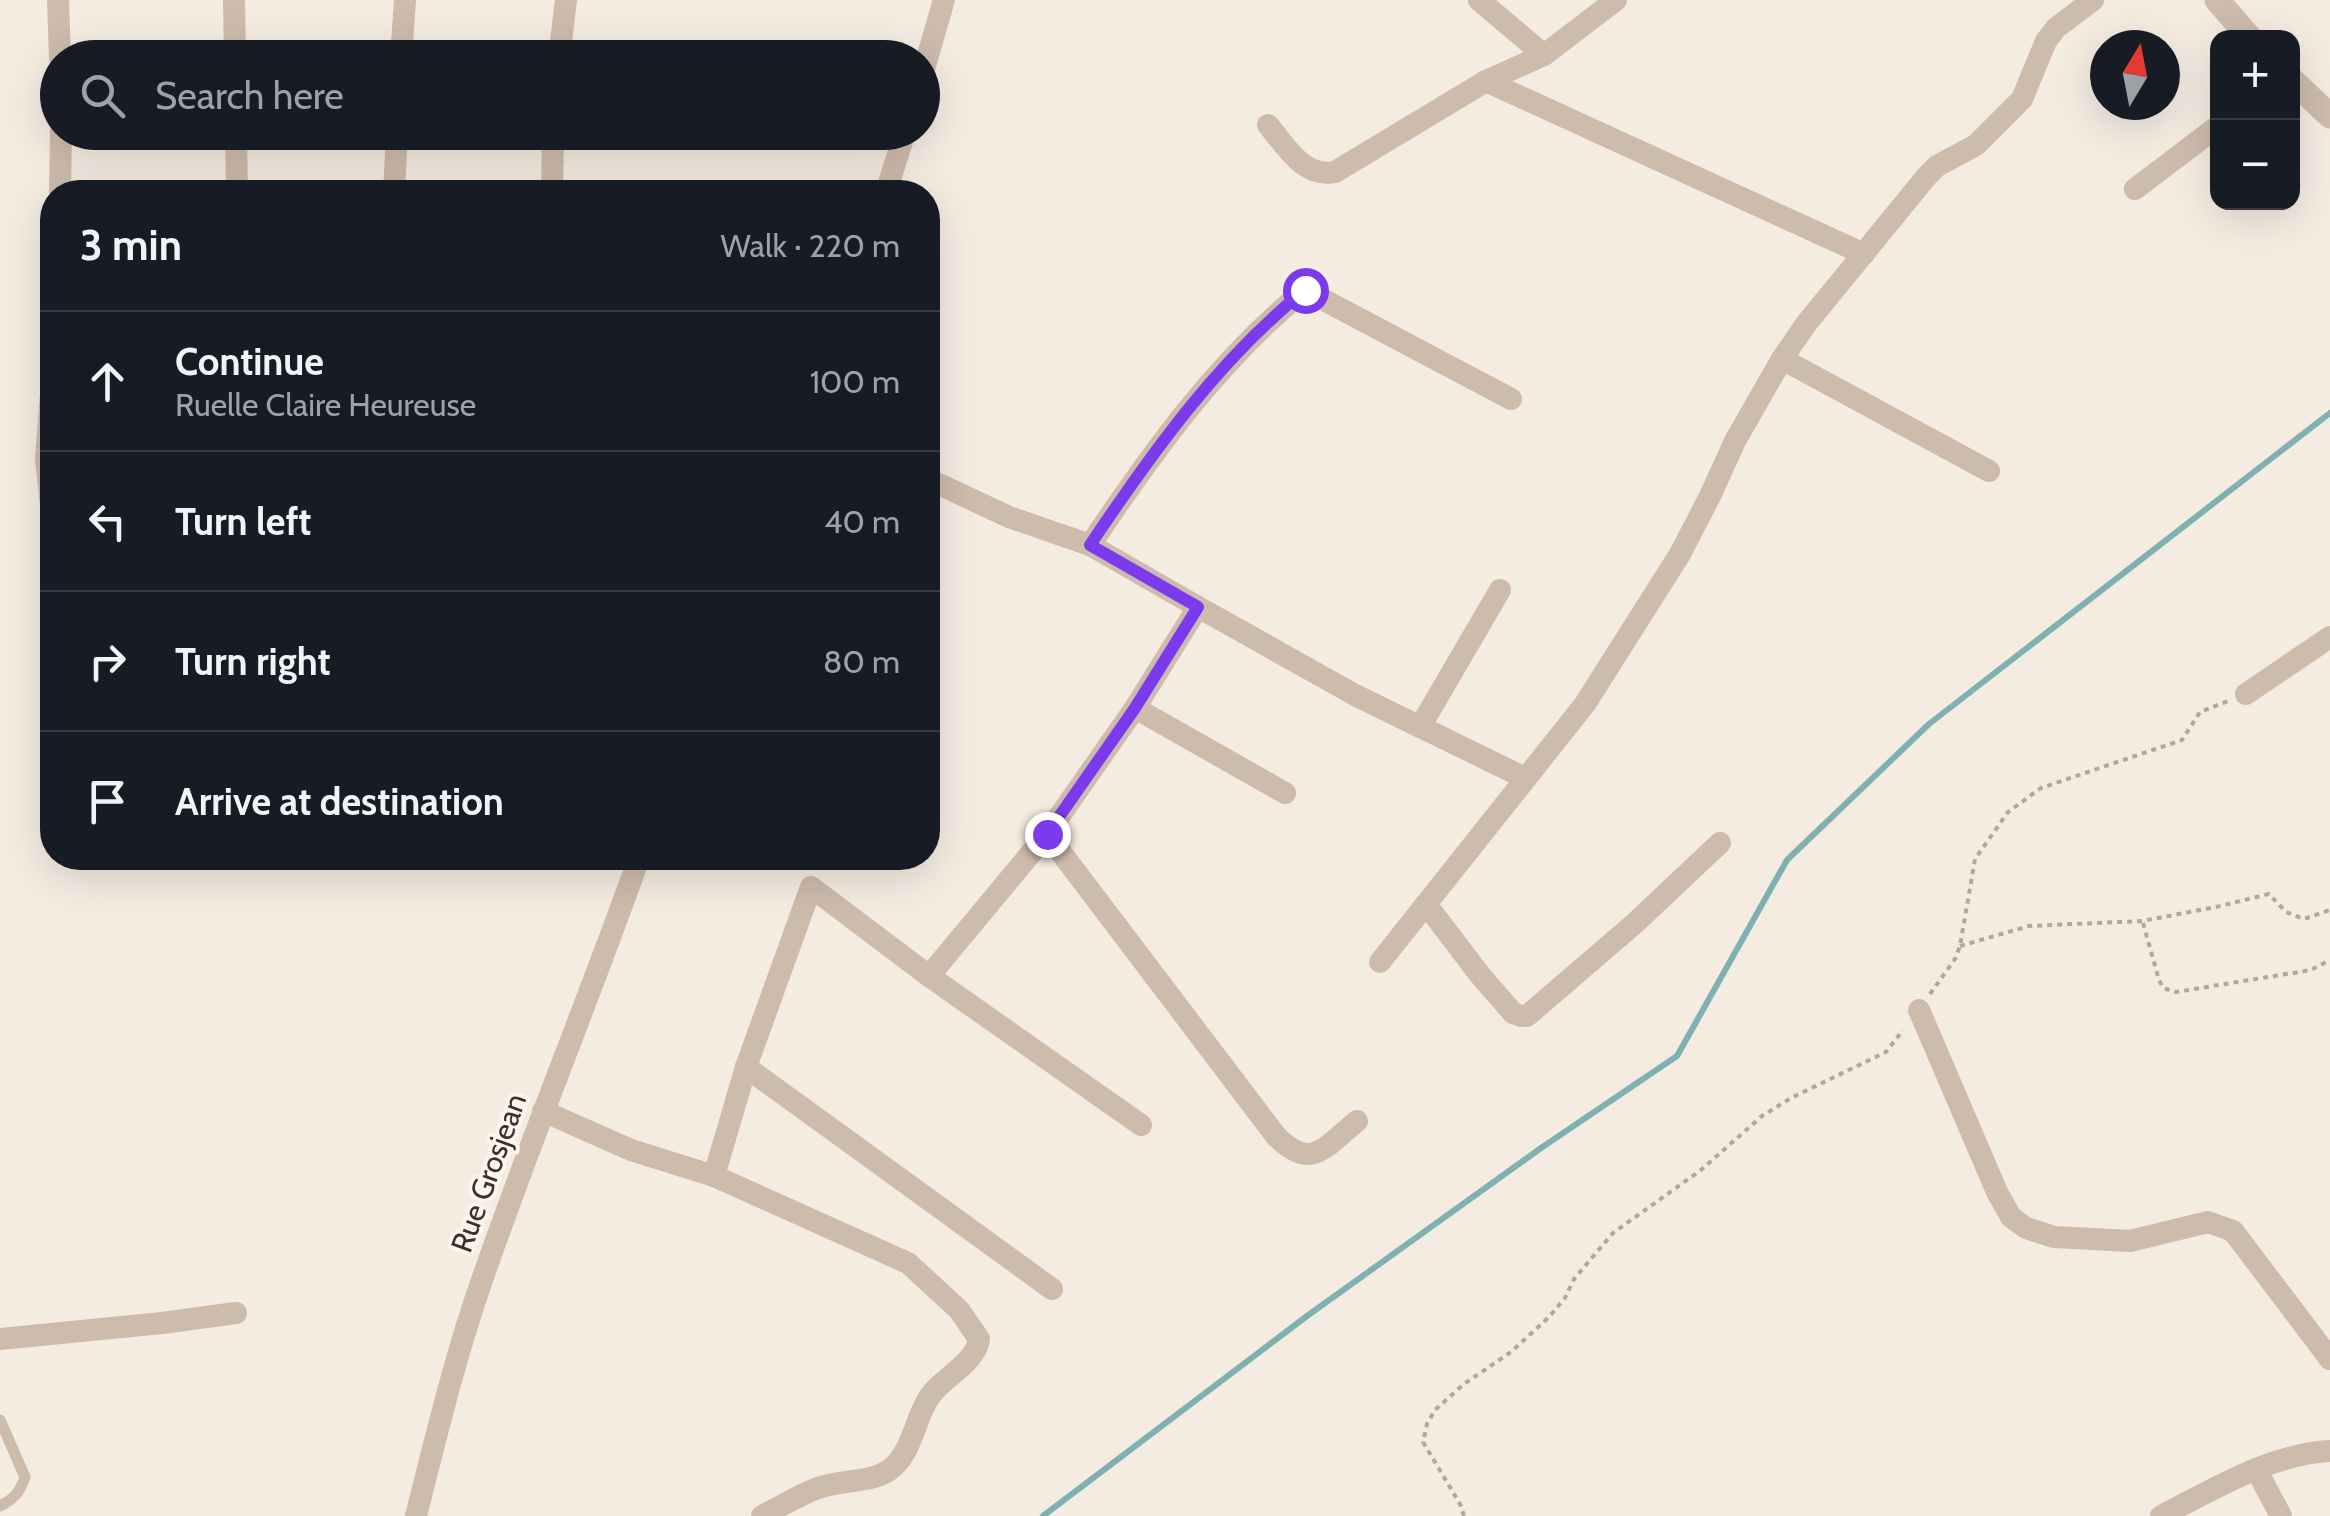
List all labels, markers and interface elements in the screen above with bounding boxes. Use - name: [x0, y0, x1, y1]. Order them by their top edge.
- north arrow: [2090, 30, 2180, 120]
- map controls: [2210, 30, 2300, 210]
- button: +: [2210, 30, 2300, 120]
- search box: [40, 40, 940, 150]
- icon: search: [75, 68, 130, 123]
- text: Search here: [155, 72, 344, 119]
- button: −: [2210, 120, 2300, 210]
- text: 3 min: [80, 219, 182, 271]
- text: Walk · 220 m: [721, 226, 900, 265]
- route start: [1283, 268, 1329, 314]
- text: Continue: [175, 338, 324, 385]
- icon: ahead: [80, 354, 135, 409]
- text: 100 m: [810, 362, 900, 401]
- text: Ruelle Claire Heureuse: [175, 385, 476, 424]
- icon: left: [80, 494, 135, 549]
- text: Turn left: [175, 498, 311, 545]
- text: 40 m: [824, 502, 900, 541]
- icon: right: [80, 634, 135, 689]
- text: Turn right: [175, 638, 331, 685]
- text: 80 m: [823, 642, 900, 681]
- icon: arrive: [80, 774, 135, 829]
- text: Arrive at destination: [175, 778, 504, 825]
- route end: [1025, 812, 1071, 858]
- street label: Rue Grosjean: [443, 1088, 534, 1257]

